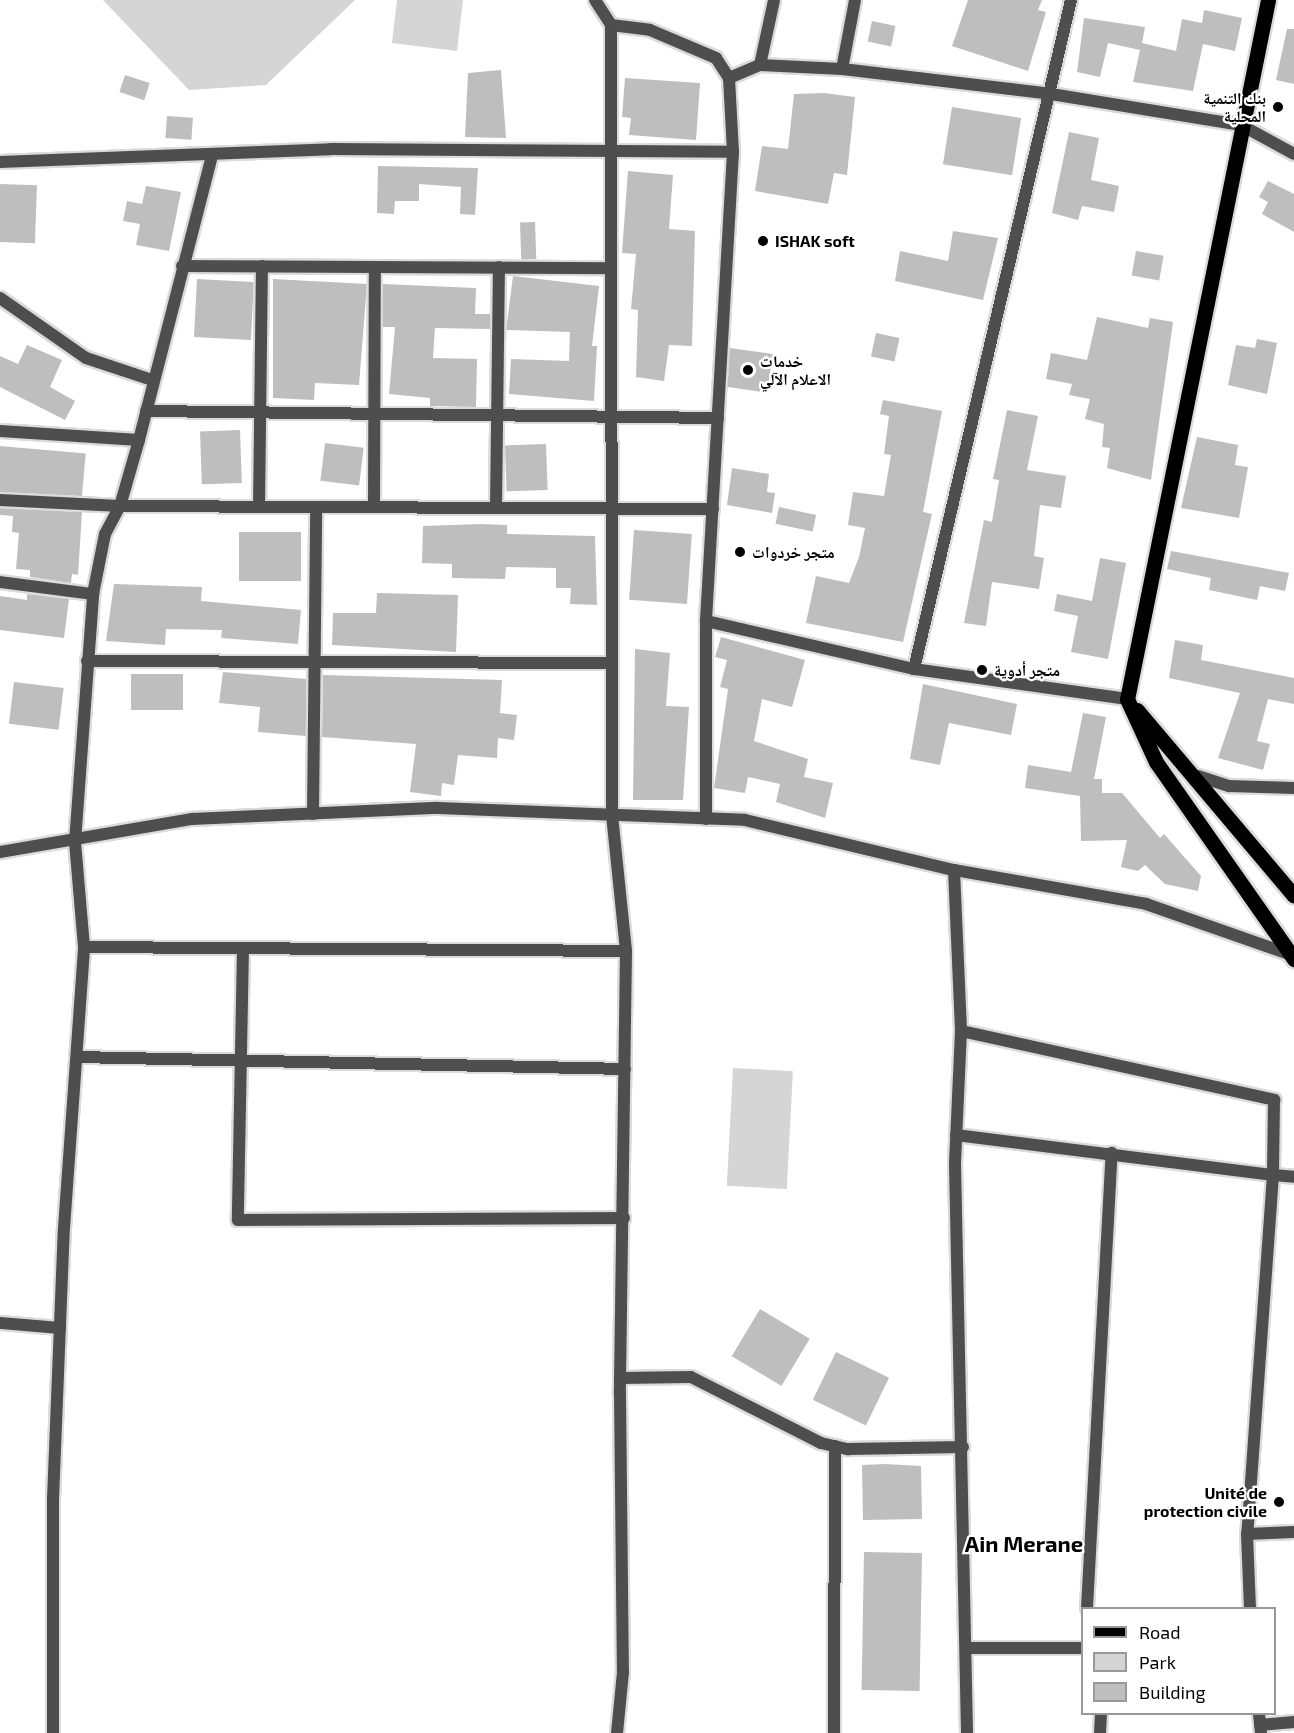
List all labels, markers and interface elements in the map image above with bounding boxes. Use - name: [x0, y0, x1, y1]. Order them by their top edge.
- place label: بنك التنمية المحلية: [1203, 88, 1266, 126]
- marker: بنك التنمية المحلية: [1271, 100, 1285, 114]
- place label: ISHAK soft: [775, 231, 855, 251]
- marker: ISHAK soft: [756, 234, 770, 248]
- place label: خدمات الاعلام الآلي: [760, 351, 831, 389]
- marker: خدمات الاعلام الآلي: [741, 363, 755, 377]
- place label: متجر خردوات: [752, 542, 835, 562]
- marker: متجر خردوات: [733, 545, 747, 559]
- place label: متجر أدوية: [994, 660, 1060, 680]
- marker: متجر أدوية: [975, 663, 989, 677]
- place label: Unité de protection civile: [1144, 1483, 1267, 1521]
- marker: Unité de protection civile: [1272, 1495, 1286, 1509]
- district label: Ain Merane: [965, 1531, 1083, 1557]
- legend: [1081, 1607, 1276, 1715]
- text: Road: [1139, 1621, 1180, 1643]
- text: Park: [1139, 1651, 1176, 1673]
- text: Building: [1139, 1681, 1206, 1703]

